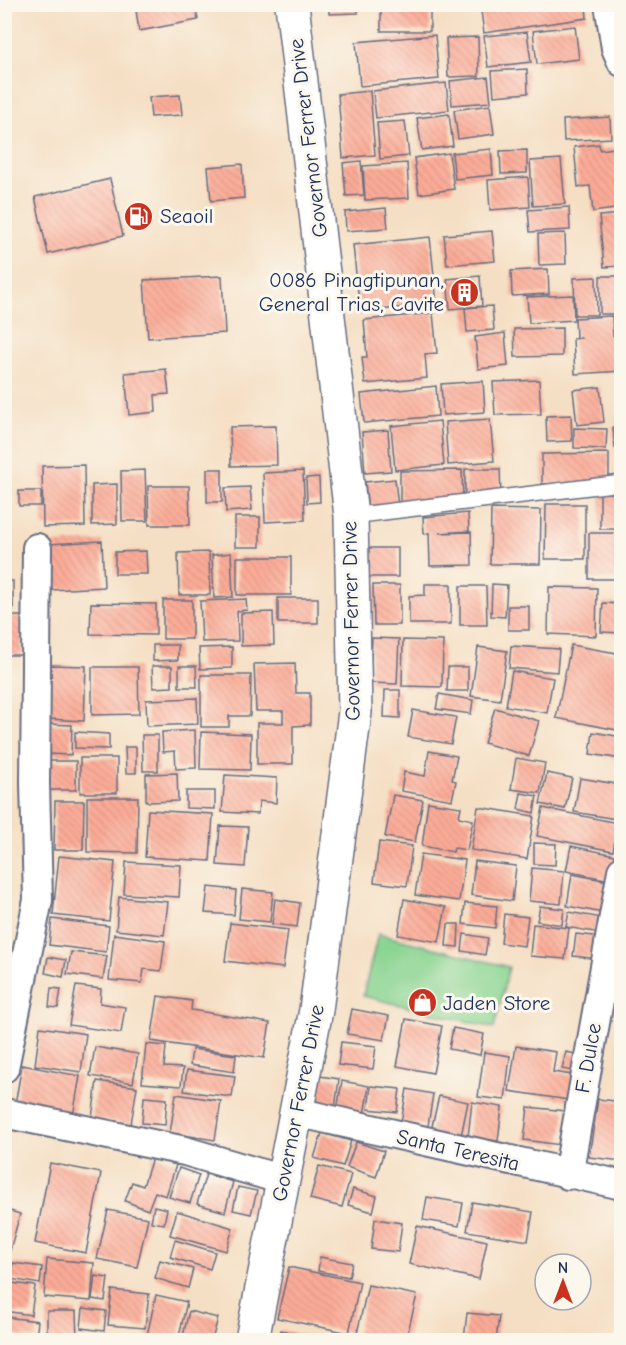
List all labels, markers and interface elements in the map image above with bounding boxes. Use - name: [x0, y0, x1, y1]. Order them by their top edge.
- street label: Governor Ferrer Drive: [284, 37, 332, 239]
- fuel station icon: Seaoil: [123, 200, 155, 232]
- place label: Seaoil: [160, 204, 213, 228]
- place label: 0086 Pinagtipunan, General Trias, Cavite: [259, 268, 444, 316]
- building icon: 0086 Pinagtipunan, General Trias, Cavite: [449, 276, 481, 308]
- street label: Governor Ferrer Drive: [337, 521, 365, 721]
- shop icon: Jaden Store: [406, 987, 438, 1019]
- place label: Jaden Store: [443, 991, 550, 1015]
- street label: Governor Ferrer Drive: [267, 1003, 329, 1203]
- street label: F. Dulce: [570, 1021, 606, 1095]
- street label: Santa Teresita: [394, 1124, 522, 1176]
- north arrow: [533, 1252, 593, 1312]
- text: N: [558, 1259, 568, 1277]

